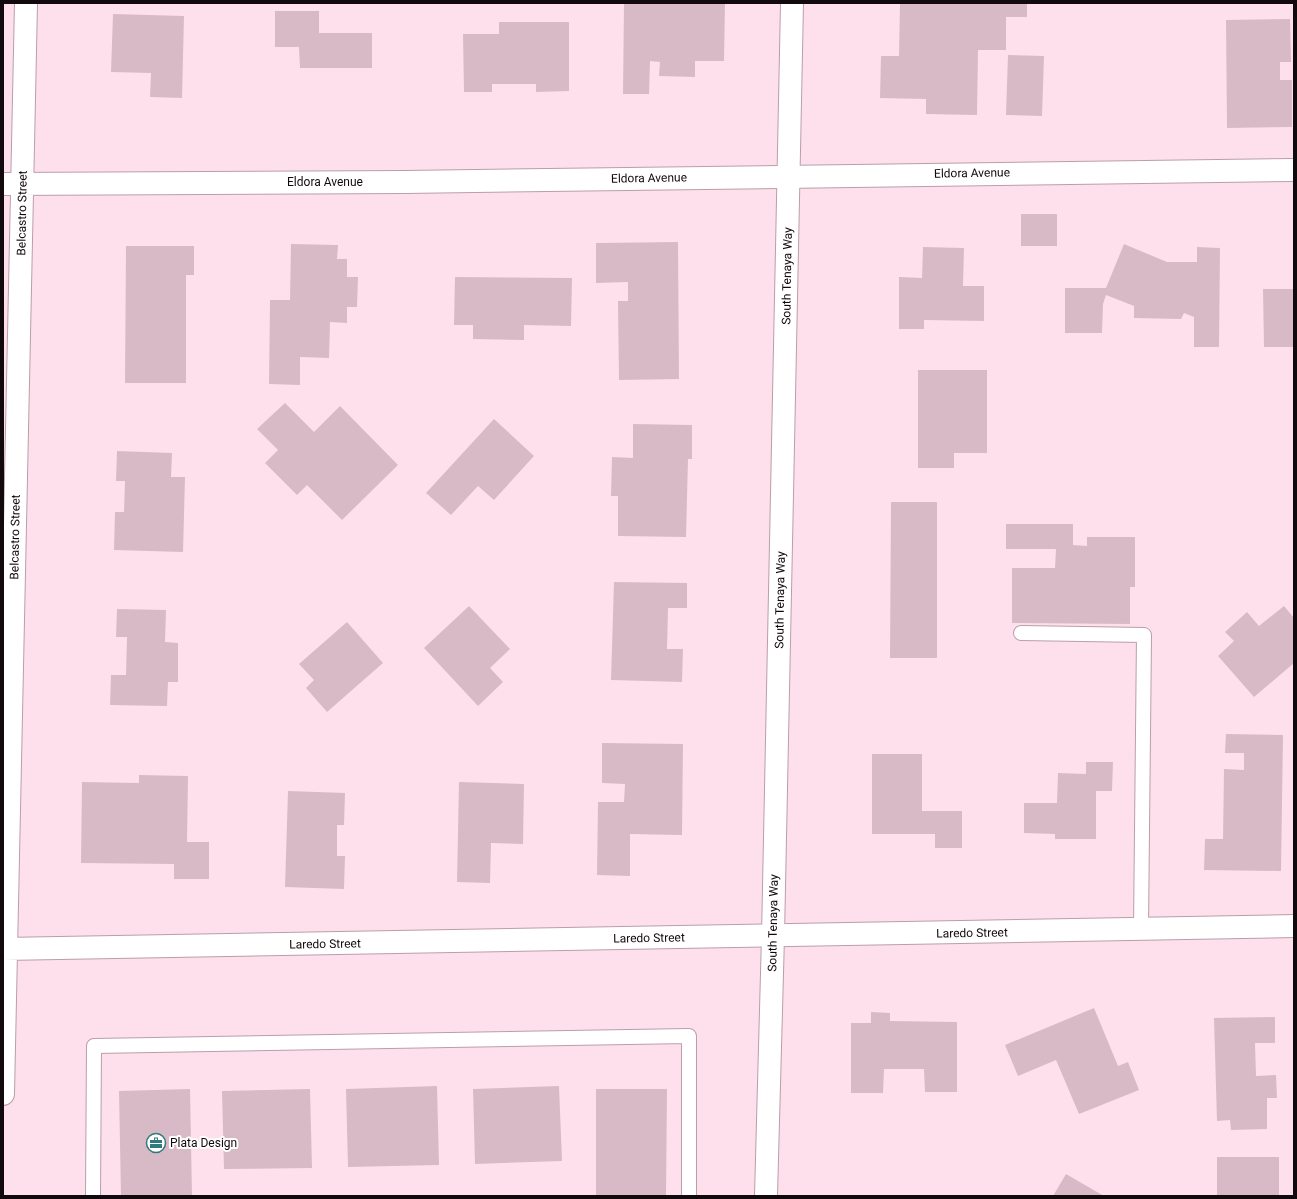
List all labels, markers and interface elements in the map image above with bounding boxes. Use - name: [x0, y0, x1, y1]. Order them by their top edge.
- street label: Eldora Avenue: [934, 165, 1010, 181]
- street label: Belcastro Street: [14, 170, 30, 256]
- street label: Eldora Avenue: [611, 170, 687, 186]
- street label: Eldora Avenue: [287, 175, 363, 189]
- street label: South Tenaya Way: [779, 227, 795, 325]
- street label: Belcastro Street: [7, 494, 23, 580]
- street label: South Tenaya Way: [772, 551, 788, 649]
- street label: South Tenaya Way: [765, 874, 781, 972]
- street label: Laredo Street: [936, 925, 1008, 941]
- street label: Laredo Street: [613, 930, 685, 946]
- street label: Laredo Street: [289, 936, 361, 952]
- office icon: Plata Design: [145, 1132, 167, 1154]
- place label: Plata Design: [170, 1136, 237, 1150]

